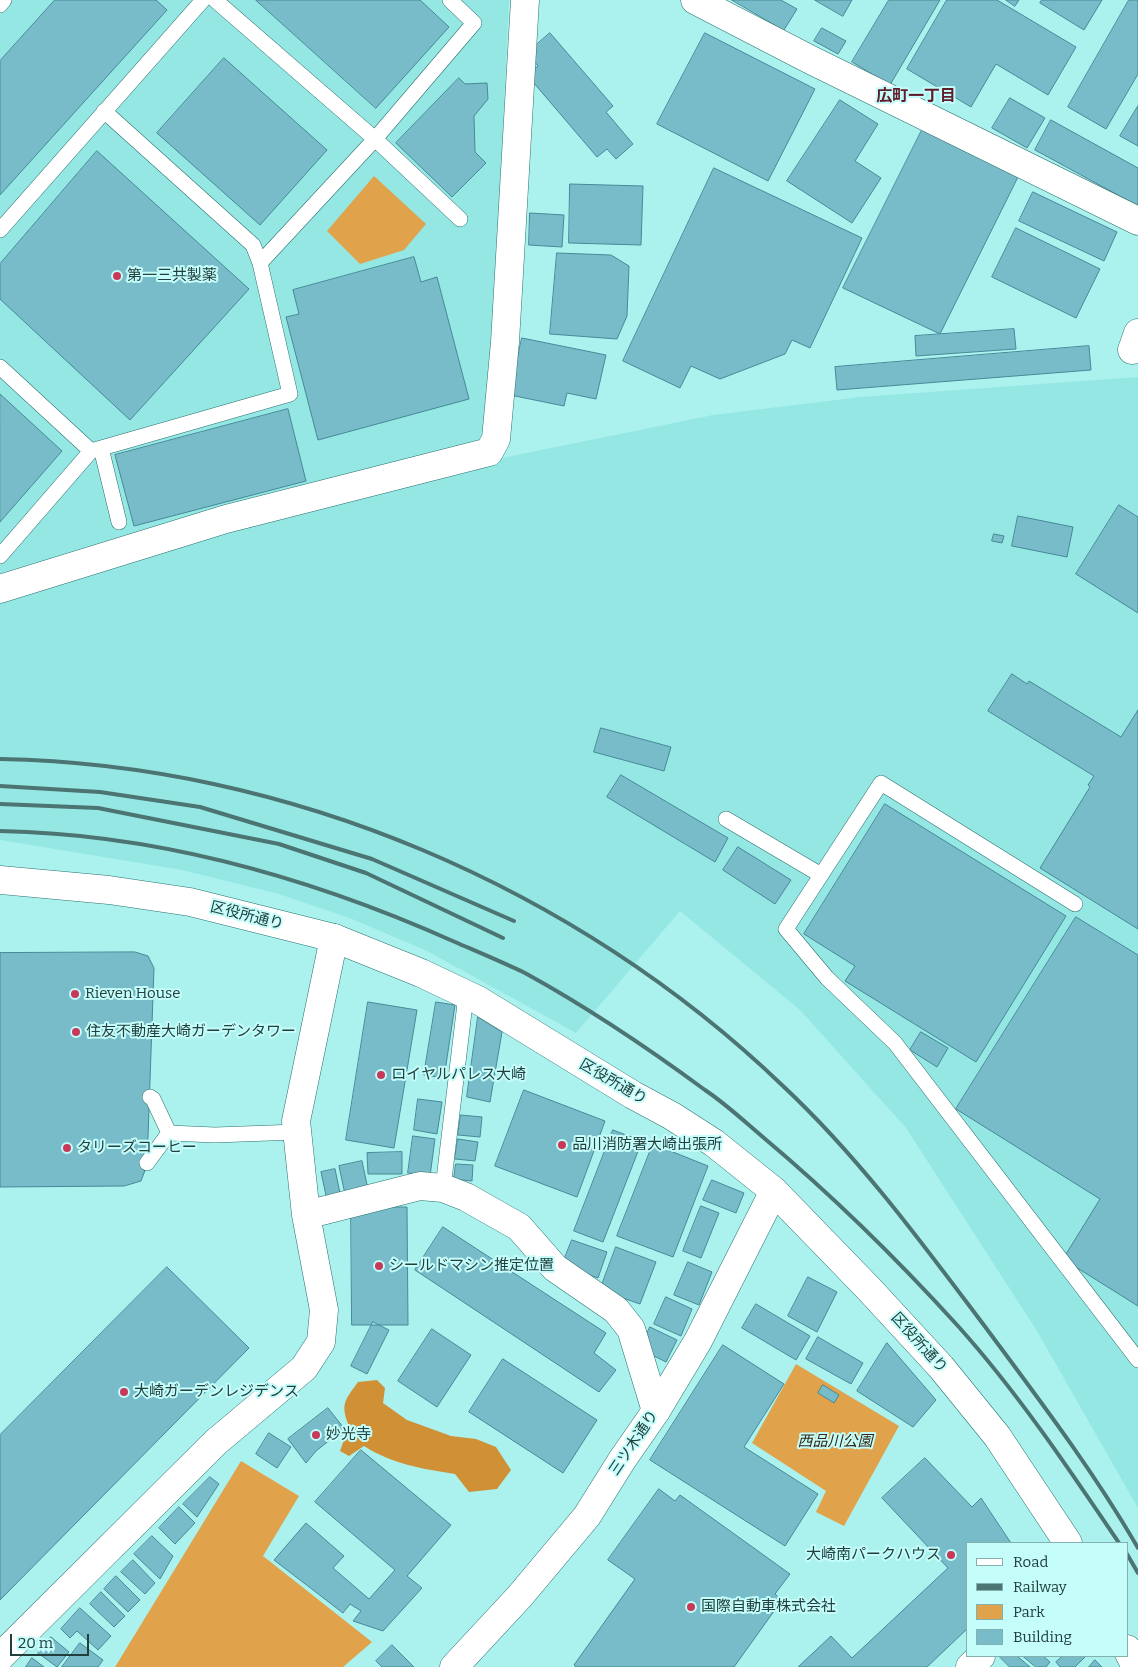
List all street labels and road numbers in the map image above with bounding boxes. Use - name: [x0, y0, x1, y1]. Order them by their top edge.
- street label: 区役所通り: [208, 898, 286, 934]
- street label: 区役所通り: [576, 1055, 650, 1109]
- street label: 区役所通り: [887, 1309, 951, 1377]
- street label: 三ツ木通り: [606, 1407, 662, 1479]

